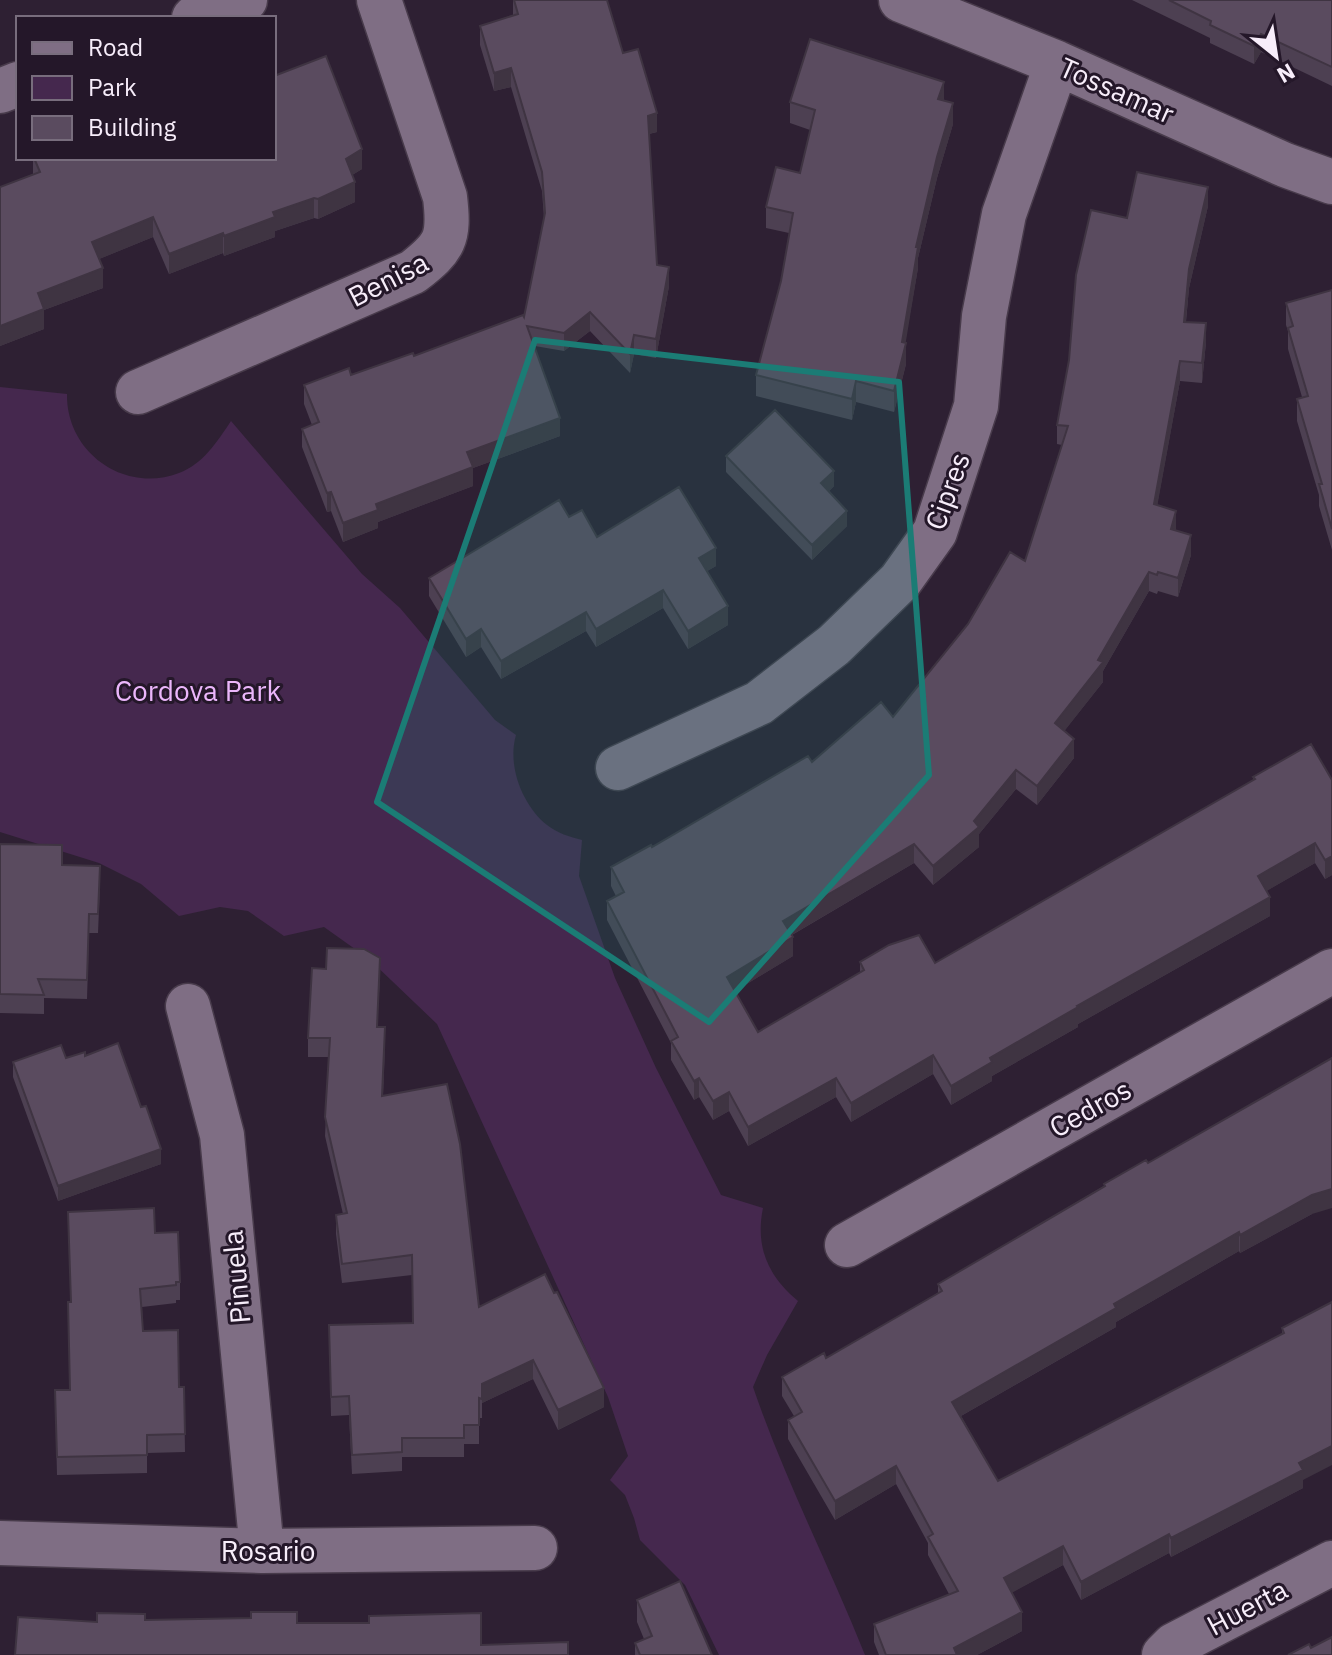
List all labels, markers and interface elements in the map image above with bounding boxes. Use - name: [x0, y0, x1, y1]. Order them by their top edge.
- legend: [16, 16, 276, 160]
- north arrow: [1236, 16, 1316, 96]
- text: Road: [88, 31, 143, 63]
- street label: Tossamar: [1054, 48, 1180, 132]
- text: N: [1272, 57, 1300, 90]
- text: Park: [88, 71, 137, 103]
- text: Building: [88, 111, 176, 143]
- street label: Benisa: [342, 243, 434, 315]
- street label: Cipres: [916, 447, 978, 535]
- park label: Cordova Park: [115, 672, 282, 709]
- street label: Cedros: [1042, 1070, 1138, 1146]
- street label: Pinuela: [213, 1229, 259, 1325]
- street label: Rosario: [221, 1532, 315, 1569]
- street label: Huerta: [1200, 1570, 1294, 1644]

